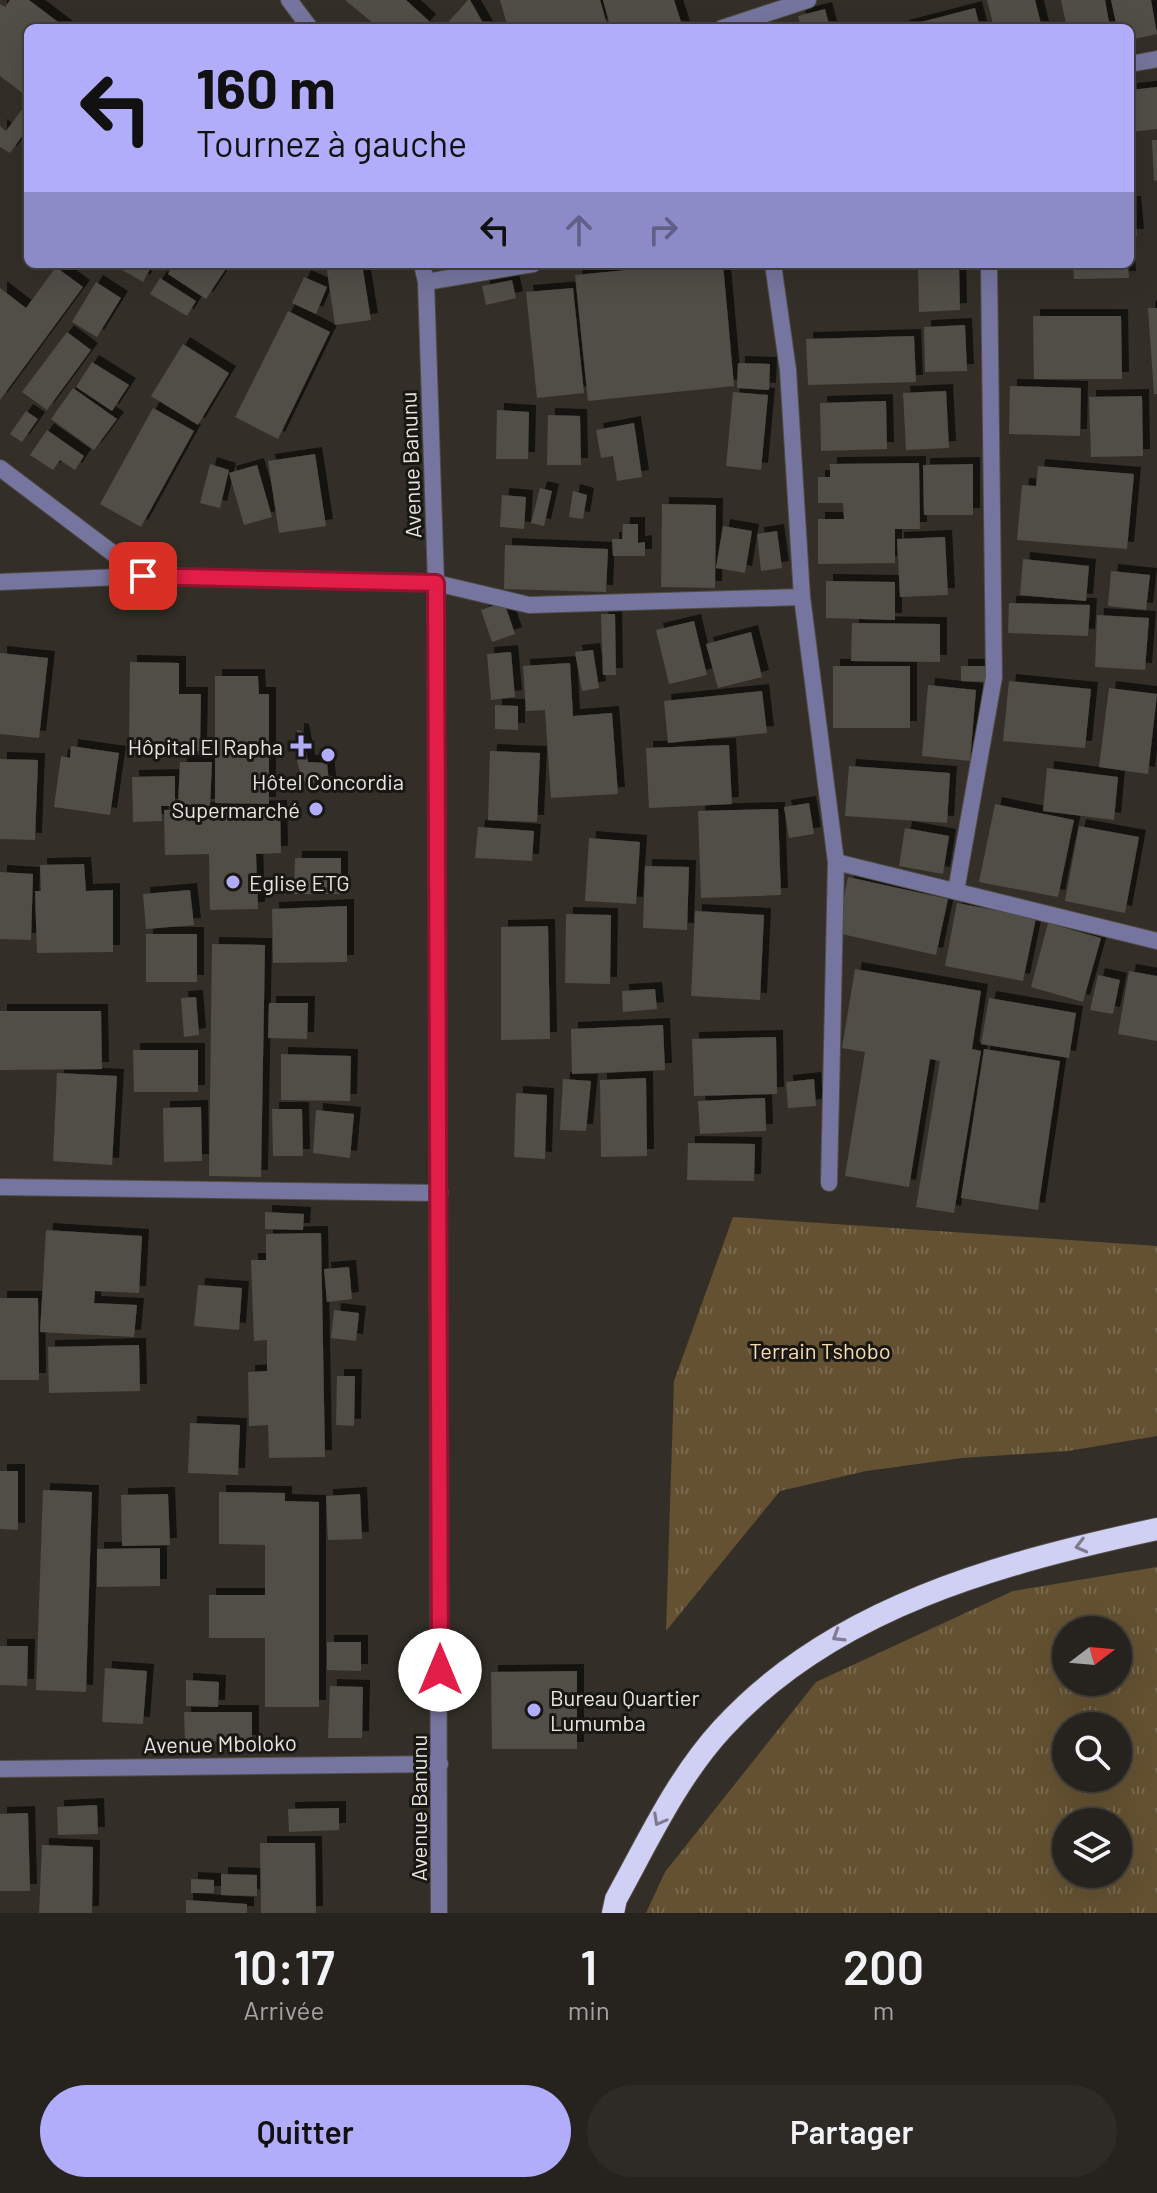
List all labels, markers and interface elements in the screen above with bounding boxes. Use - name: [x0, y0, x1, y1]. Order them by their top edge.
- text: 160 m: [196, 53, 336, 120]
- icon: left: [64, 56, 168, 160]
- text: Tournez à gauche: [196, 121, 467, 164]
- icon: left: [473, 208, 517, 252]
- icon: ahead: [557, 208, 601, 252]
- icon: right: [641, 208, 685, 252]
- street label: Avenue Banunu: [394, 391, 426, 539]
- pin: [109, 542, 177, 610]
- icon: arrive: [121, 554, 165, 598]
- place label: Hôpital El Rapha: [128, 733, 283, 759]
- marker: Hôpital El Rapha: [290, 735, 312, 757]
- marker: Hôtel Concordia: [319, 746, 337, 764]
- place label: Hôtel Concordia: [252, 768, 404, 794]
- place label: Supermarché: [171, 796, 300, 822]
- marker: Supermarché: [307, 800, 325, 818]
- place label: Eglise ETG: [249, 869, 350, 895]
- marker: Eglise ETG: [224, 873, 242, 891]
- park label: Terrain Tshobo: [749, 1337, 891, 1363]
- one-way arrow: [1075, 1537, 1088, 1554]
- north arrow: [1052, 1616, 1132, 1696]
- map controls: [1052, 1616, 1132, 1888]
- one-way arrow: [832, 1627, 847, 1642]
- position arrow: [398, 1628, 482, 1712]
- place label: Bureau Quartier Lumumba: [550, 1684, 700, 1735]
- marker: Bureau Quartier Lumumba: [525, 1701, 543, 1719]
- button: search: [1052, 1712, 1132, 1792]
- street label: Avenue Mboloko: [143, 1729, 297, 1757]
- street label: Avenue Banunu: [405, 1735, 431, 1881]
- button: layers: [1052, 1808, 1132, 1888]
- one-way arrow: [654, 1812, 669, 1827]
- text: 10:17: [233, 1937, 335, 1995]
- text: 1: [580, 1937, 597, 1995]
- text: 200: [843, 1937, 924, 1995]
- text: Arrivée: [243, 1994, 324, 2025]
- text: min: [568, 1994, 610, 2025]
- text: m: [873, 1994, 894, 2025]
- button: Quitter: [40, 2085, 571, 2177]
- button: Partager: [587, 2085, 1117, 2177]

